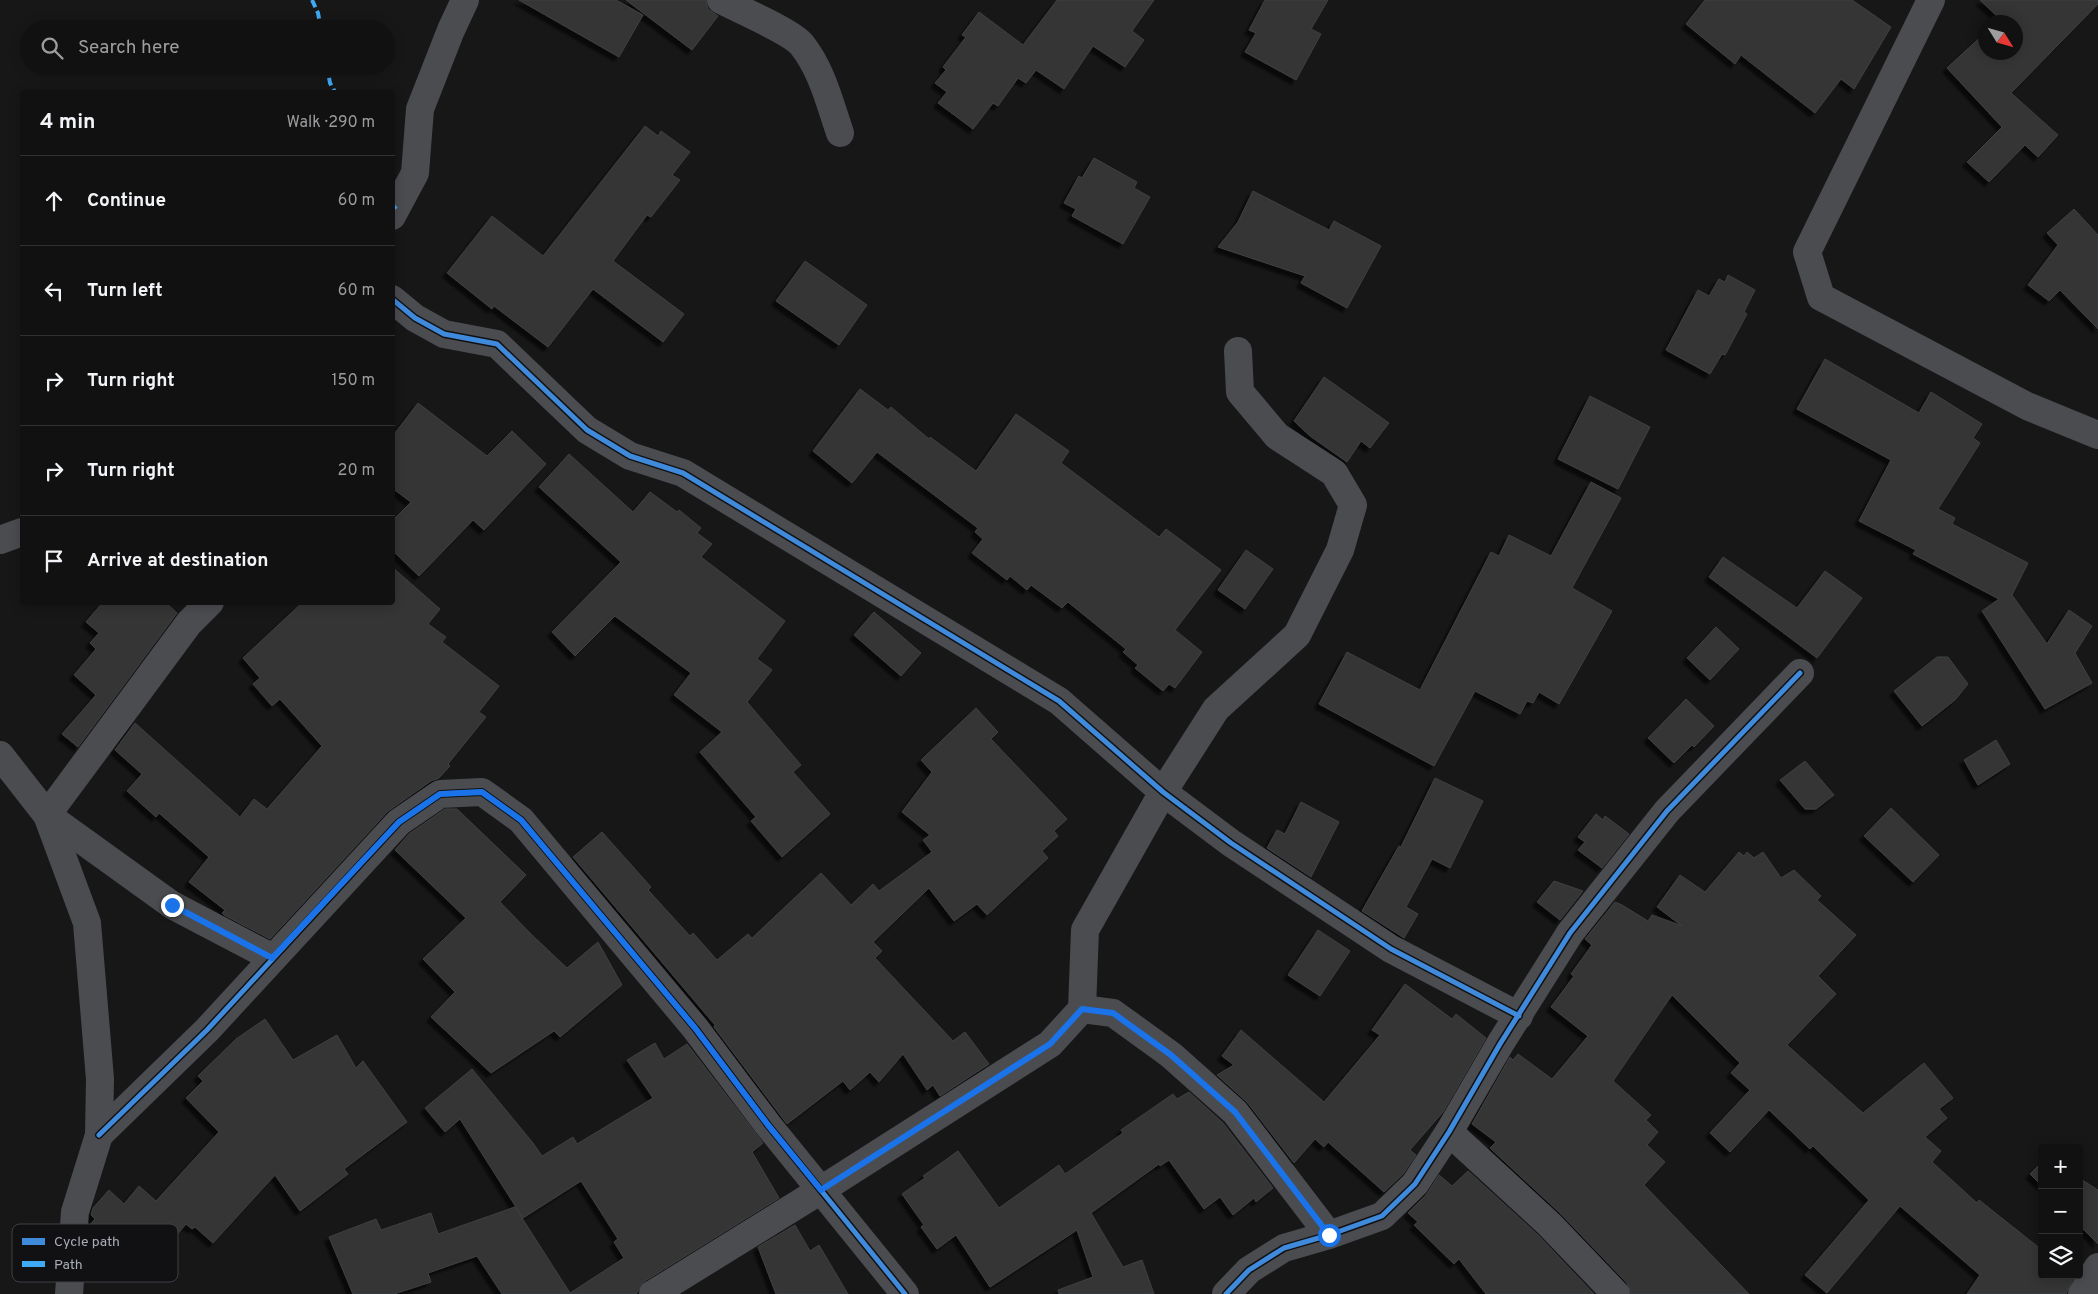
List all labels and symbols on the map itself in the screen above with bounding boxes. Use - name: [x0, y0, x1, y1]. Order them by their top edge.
- north arrow: [1978, 15, 2023, 60]
- route end: [161, 894, 184, 917]
- legend: [12, 1224, 178, 1282]
- route start: [1318, 1224, 1341, 1247]
- text: Cycle path: [54, 1234, 120, 1251]
- text: Path: [54, 1257, 83, 1274]

